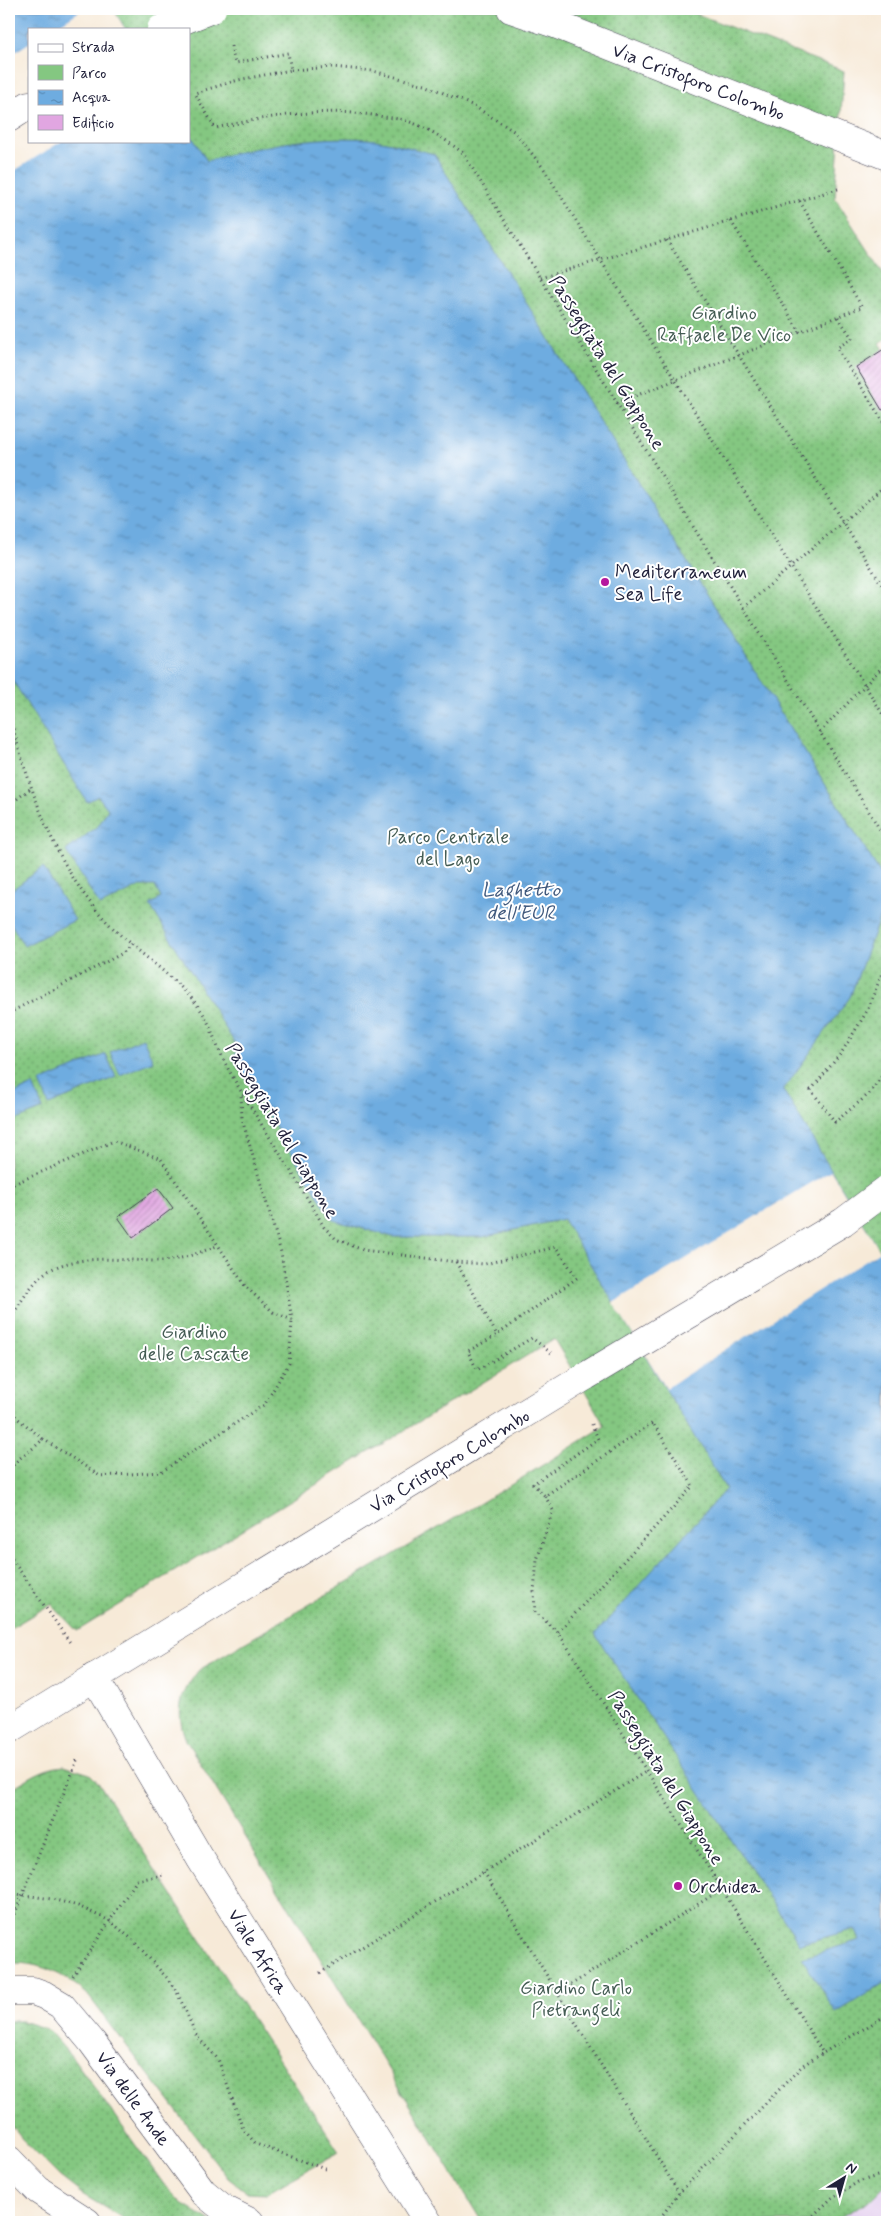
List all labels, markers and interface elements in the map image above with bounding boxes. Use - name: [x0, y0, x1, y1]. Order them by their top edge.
- legend: [28, 28, 190, 142]
- text: Strada: [72, 38, 115, 58]
- street label: Via Cristoforo Colombo: [607, 38, 788, 130]
- text: Parco: [72, 64, 106, 84]
- text: Acqua: [72, 88, 111, 108]
- text: Edificio: [72, 114, 114, 134]
- street label: Passeggiata del Giappone: [540, 271, 671, 456]
- park label: Giardino Raffaele De Vico: [657, 301, 791, 348]
- place label: Mediterraneum Sea Life: [615, 560, 747, 607]
- marker: Mediterraneum Sea Life: [599, 576, 611, 588]
- park label: Parco Centrale del Lago: [387, 825, 509, 873]
- water label: Laghetto dell'EUR: [482, 877, 561, 927]
- street label: Passeggiata del Giappone: [217, 1038, 344, 1225]
- park label: Giardino delle Cascate: [139, 1320, 249, 1367]
- street label: Via Cristoforo Colombo: [365, 1403, 536, 1522]
- street label: Passeggiata del Giappone: [599, 1686, 730, 1871]
- place label: Orchidea: [688, 1875, 761, 1900]
- marker: Orchidea: [672, 1880, 684, 1892]
- street label: Viale Africa: [222, 1904, 294, 2000]
- park label: Giardino Carlo Pietrangeli: [520, 1976, 632, 2026]
- street label: Via delle Ande: [90, 2046, 176, 2151]
- north arrow: [818, 2154, 868, 2204]
- text: N: [842, 2158, 860, 2178]

